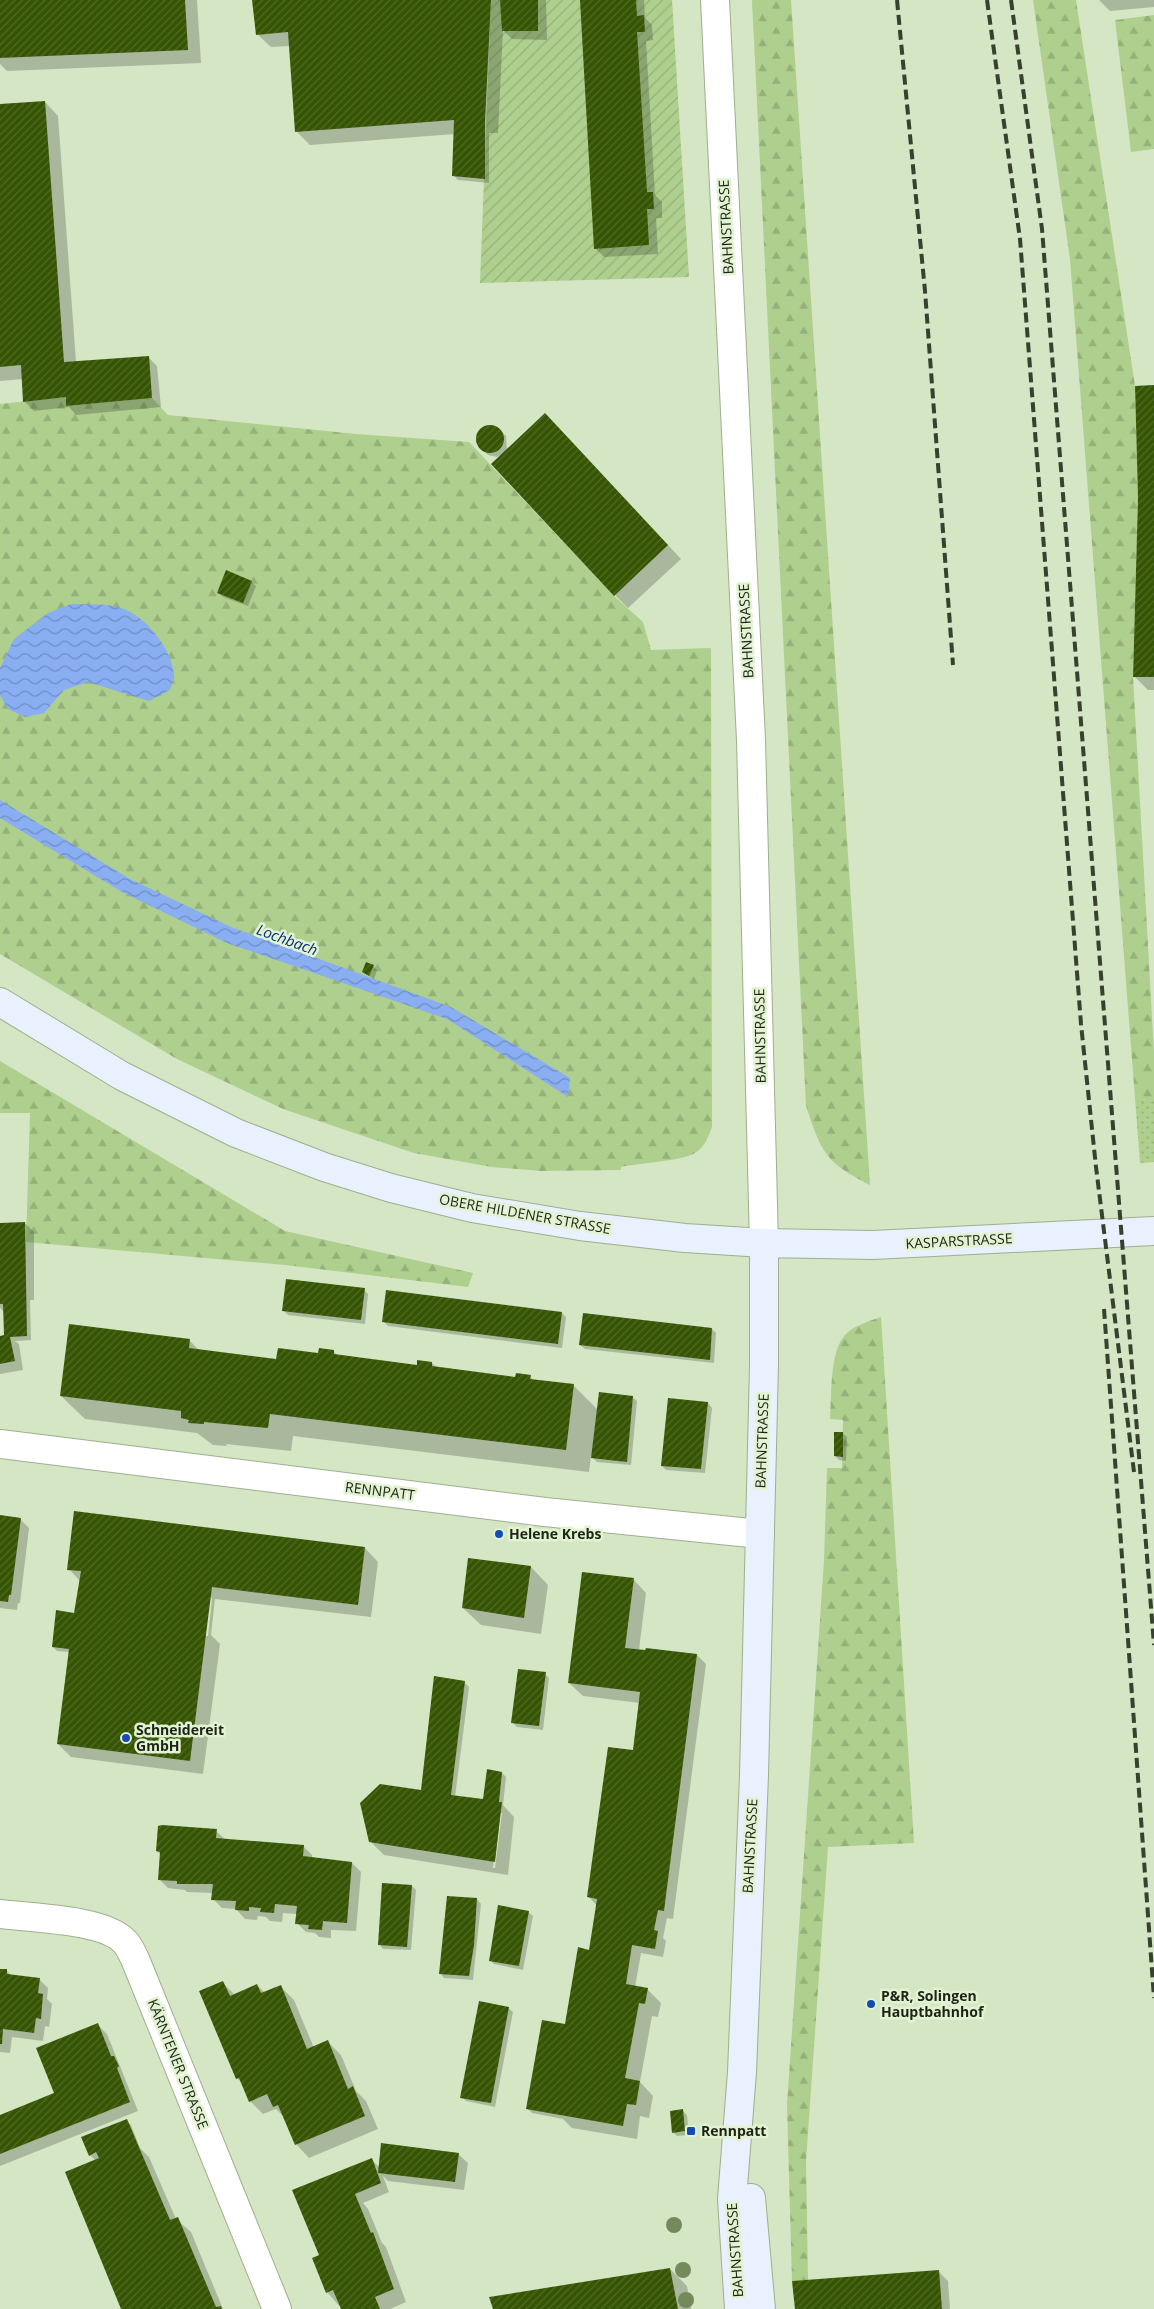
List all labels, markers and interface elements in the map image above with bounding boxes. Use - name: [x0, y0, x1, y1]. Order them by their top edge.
- street label: BAHNSTRASSE: [714, 179, 737, 275]
- street label: BAHNSTRASSE: [734, 583, 757, 679]
- water label: Lochbach: [254, 919, 321, 959]
- street label: BAHNSTRASSE: [749, 988, 770, 1084]
- street label: OBERE HILDENER STRASSE: [438, 1189, 612, 1238]
- street label: KASPARSTRASSE: [905, 1228, 1013, 1253]
- street label: BAHNSTRASSE: [750, 1393, 773, 1489]
- street label: RENNPATT: [344, 1477, 416, 1504]
- place label: Helene Krebs: [509, 1524, 601, 1543]
- marker: Helene Krebs: [493, 1528, 505, 1540]
- place label: Schneidereit GmbH: [136, 1720, 224, 1755]
- marker: Schneidereit GmbH: [120, 1732, 132, 1744]
- street label: BAHNSTRASSE: [738, 1798, 761, 1894]
- place label: P&R, Solingen Hauptbahnhof: [881, 1986, 985, 2021]
- street label: KÄRNTENER STRASSE: [144, 1996, 213, 2132]
- marker: P&R, Solingen Hauptbahnhof: [865, 1998, 877, 2010]
- place label: Rennpatt: [701, 2121, 766, 2140]
- marker: Rennpatt: [685, 2125, 697, 2137]
- street label: BAHNSTRASSE: [722, 2202, 747, 2298]

